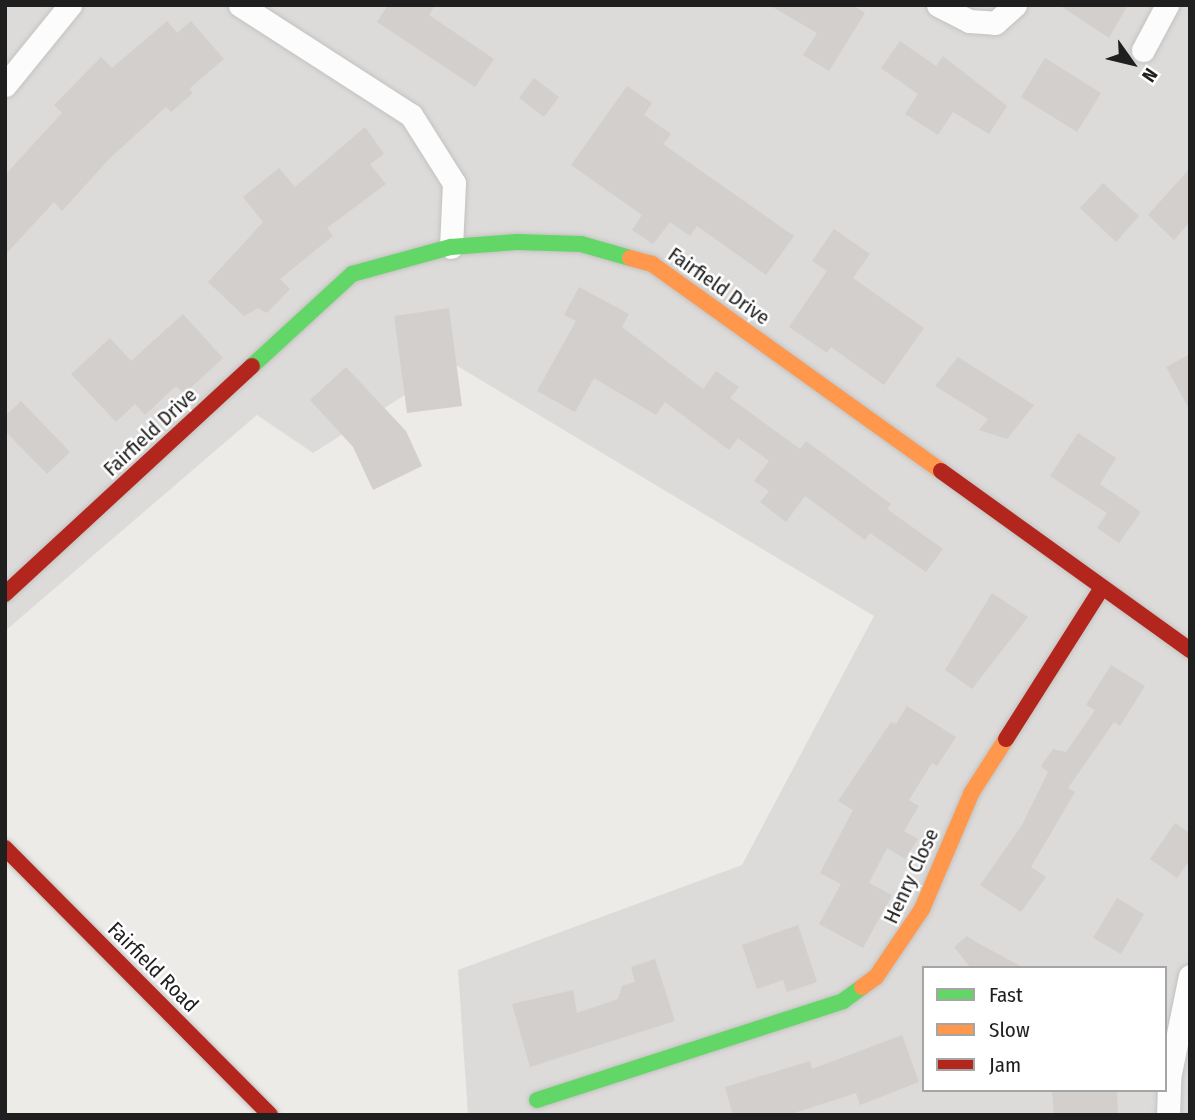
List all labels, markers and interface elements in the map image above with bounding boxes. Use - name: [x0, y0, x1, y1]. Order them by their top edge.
- north arrow: [1097, 28, 1167, 98]
- text: N: [1137, 64, 1163, 86]
- street label: Fairfield Drive: [663, 242, 775, 330]
- street label: Fairfield Drive: [98, 382, 202, 482]
- street label: Henry Close: [878, 824, 944, 928]
- street label: Fairfield Road: [103, 917, 203, 1017]
- legend: [922, 966, 1167, 1092]
- text: Fast: [989, 982, 1023, 1008]
- text: Slow: [989, 1017, 1030, 1043]
- text: Jam: [989, 1052, 1021, 1078]

